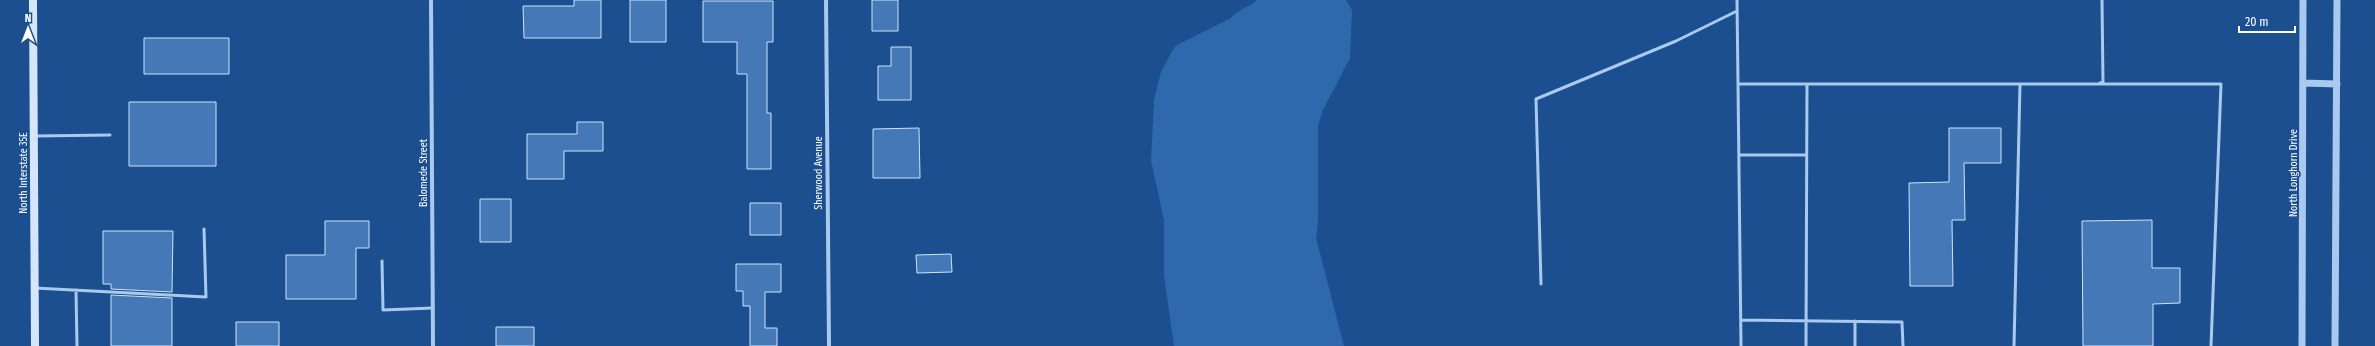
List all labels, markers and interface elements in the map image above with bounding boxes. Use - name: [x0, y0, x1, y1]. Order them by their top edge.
- north arrow: [8, 8, 48, 48]
- scale bar: [2239, 8, 2295, 34]
- text: N: [25, 12, 31, 25]
- text: 20 m: [2245, 15, 2269, 29]
- street label: North Longhorn Drive: [2288, 129, 2300, 217]
- street label: North Interstate 35E: [18, 132, 30, 214]
- street label: Sherwood Avenue: [813, 136, 825, 210]
- street label: Balomede Street: [418, 138, 430, 207]

